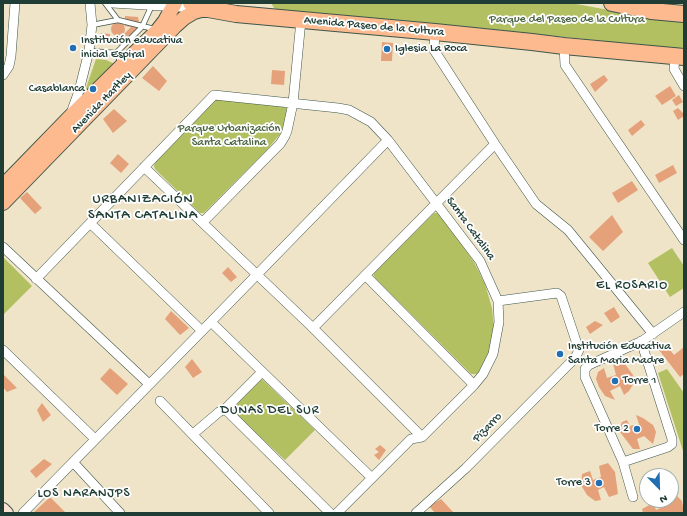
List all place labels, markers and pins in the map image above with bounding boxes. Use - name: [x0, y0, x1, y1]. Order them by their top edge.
- place label: Institución educativa inicial Espiral: [81, 34, 183, 62]
- place label: Iglesia La Roca: [395, 42, 467, 56]
- marker: Institución educativa inicial Espiral: [68, 43, 78, 53]
- marker: Iglesia La Roca: [382, 44, 392, 54]
- place label: Casablanca: [29, 82, 85, 96]
- marker: Casablanca: [88, 84, 98, 94]
- place label: Institución Educativa Santa Maria Madre: [568, 340, 671, 368]
- marker: Institución Educativa Santa Maria Madre: [555, 349, 565, 359]
- place label: Torre 1: [623, 374, 656, 388]
- marker: Torre 1: [610, 376, 620, 386]
- place label: Torre 2: [595, 422, 629, 436]
- marker: Torre 2: [632, 424, 642, 434]
- place label: Torre 3: [556, 476, 591, 490]
- marker: Torre 3: [594, 478, 604, 488]

